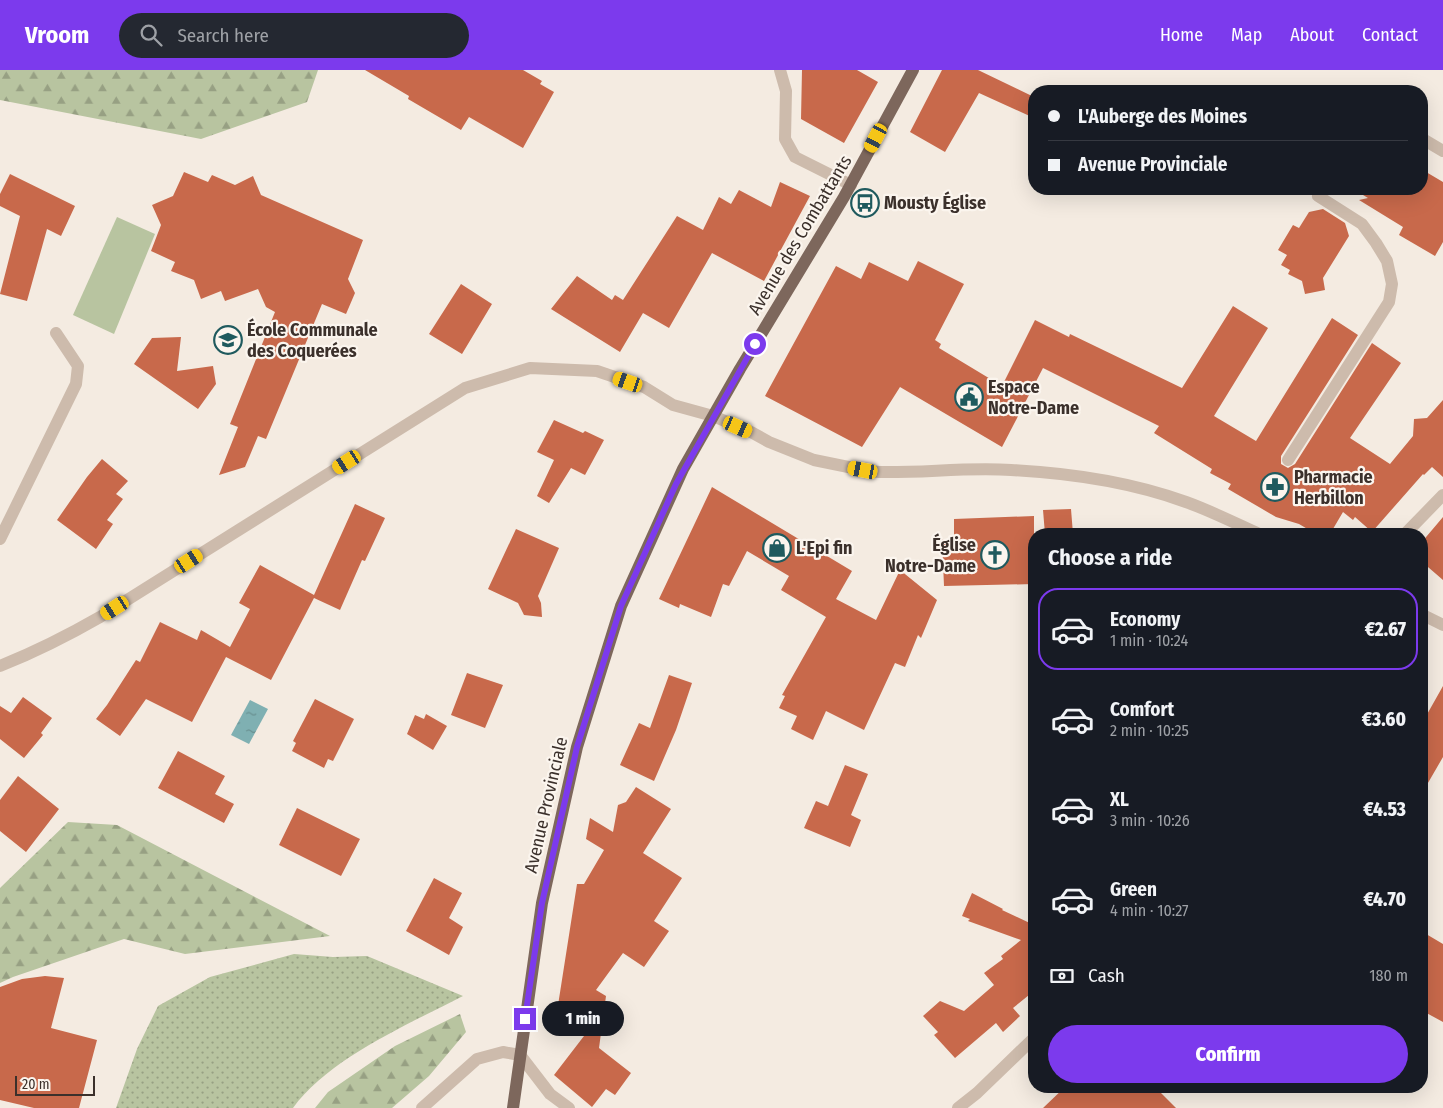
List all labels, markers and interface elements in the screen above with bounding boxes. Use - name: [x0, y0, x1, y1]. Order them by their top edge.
- search box: [119, 13, 469, 58]
- text: Vroom: [25, 21, 89, 49]
- icon: search: [137, 21, 165, 49]
- text: Search here: [177, 24, 269, 47]
- text: Home: [1160, 24, 1203, 46]
- text: Map: [1231, 24, 1262, 46]
- text: About: [1290, 24, 1334, 46]
- text: Contact: [1362, 24, 1418, 46]
- text: L'Auberge des Moines: [1078, 105, 1247, 128]
- car: [862, 121, 889, 155]
- street label: Avenue des Combattants: [744, 151, 857, 319]
- text: Avenue Provinciale: [1078, 153, 1228, 176]
- bus stop icon: Mousty Église: [850, 188, 880, 218]
- place label: Mousty Église: [884, 191, 986, 214]
- place label: École Communale des Coquerées: [247, 318, 378, 362]
- school or university icon: École Communale des Coquerées: [213, 325, 243, 355]
- route start: [744, 333, 766, 355]
- car: [611, 370, 644, 394]
- place label: Espace Notre-Dame: [988, 376, 1079, 419]
- public building icon: Espace Notre-Dame: [954, 382, 984, 412]
- car: [721, 414, 754, 440]
- car: [330, 448, 363, 476]
- car: [846, 460, 879, 480]
- place label: Pharmacie Herbillon: [1294, 466, 1373, 509]
- pharmacy icon: Pharmacie Herbillon: [1260, 472, 1290, 502]
- shop icon: L'Epi fin: [762, 533, 792, 563]
- place label: Église Notre-Dame: [885, 533, 976, 577]
- place label: L'Epi fin: [796, 537, 852, 559]
- church icon: Église Notre-Dame: [980, 540, 1010, 570]
- text: Choose a ride: [1048, 544, 1172, 571]
- car: [172, 547, 205, 575]
- car: [98, 594, 131, 622]
- icon: car: [1050, 607, 1095, 652]
- text: Economy: [1110, 608, 1180, 631]
- text: €2.67: [1365, 618, 1406, 641]
- text: 1 min · 10:24: [1110, 631, 1188, 650]
- icon: car: [1050, 697, 1095, 742]
- text: Comfort: [1110, 698, 1174, 721]
- text: €3.60: [1362, 708, 1406, 731]
- text: 2 min · 10:25: [1110, 721, 1189, 740]
- street label: Avenue Provinciale: [520, 735, 572, 875]
- icon: car: [1050, 787, 1095, 832]
- text: XL: [1110, 788, 1129, 811]
- text: €4.53: [1363, 798, 1406, 821]
- text: 3 min · 10:26: [1110, 811, 1190, 830]
- icon: car: [1050, 877, 1095, 922]
- text: Green: [1110, 878, 1157, 901]
- text: €4.70: [1363, 888, 1406, 911]
- text: 4 min · 10:27: [1110, 901, 1189, 920]
- icon: cash: [1048, 962, 1076, 990]
- text: Cash: [1088, 964, 1125, 987]
- text: 180 m: [1369, 966, 1408, 985]
- callout: 1 min: [542, 1002, 625, 1036]
- route end: [514, 1008, 536, 1030]
- text: 1 min: [566, 1009, 600, 1028]
- button: Confirm: [1048, 1025, 1408, 1083]
- scale bar: [15, 1073, 95, 1096]
- text: 20 m: [22, 1076, 50, 1093]

